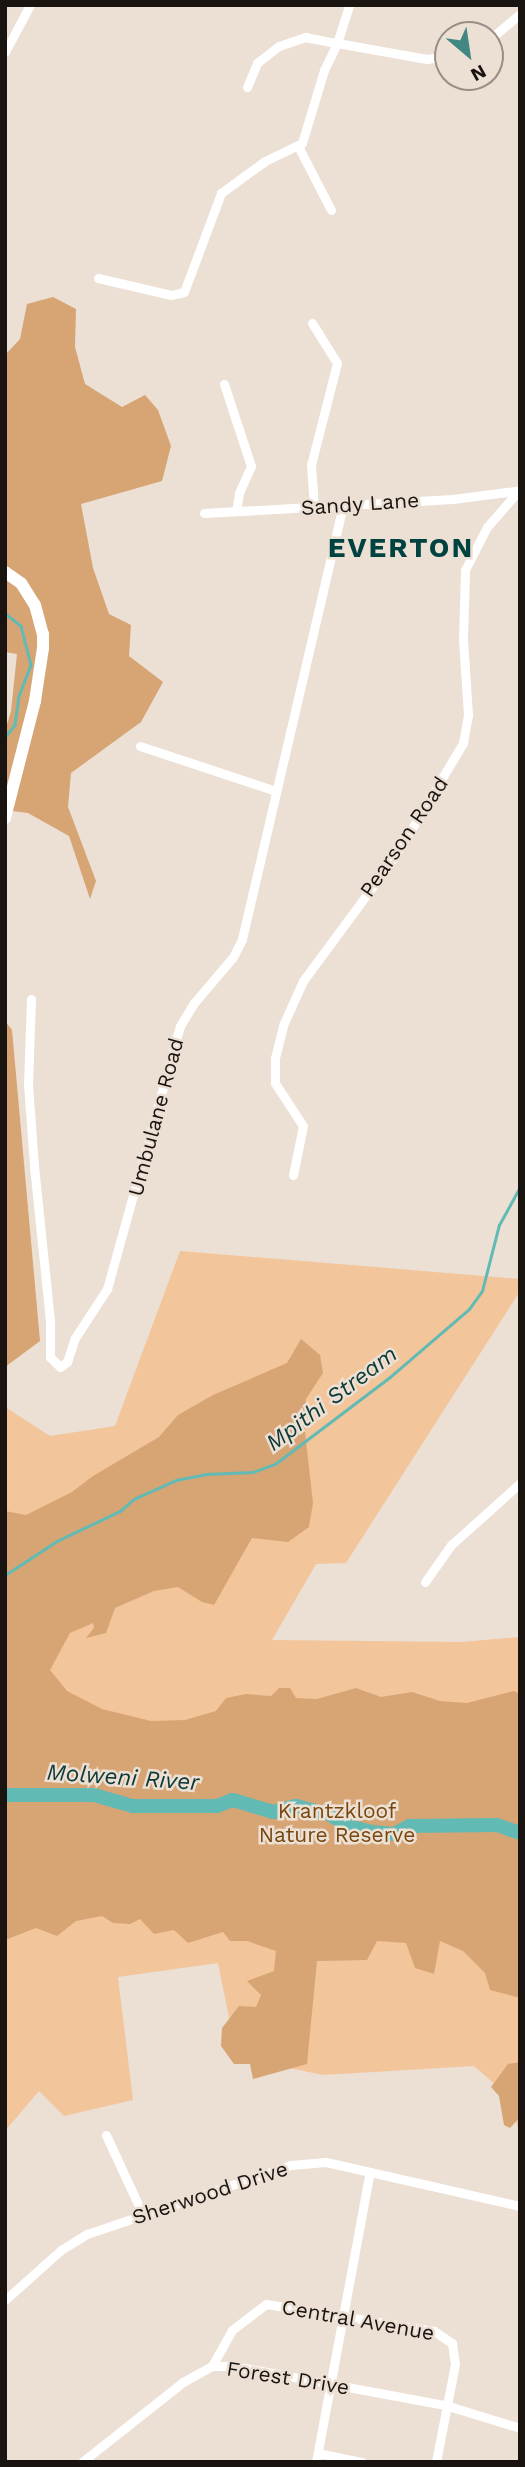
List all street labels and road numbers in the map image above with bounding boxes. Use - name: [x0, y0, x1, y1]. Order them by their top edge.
- street label: Sandy Lane: [300, 487, 420, 521]
- street label: Pearson Road: [354, 772, 454, 902]
- street label: Umbulane Road: [123, 1035, 189, 1199]
- street label: Sherwood Drive: [129, 2156, 291, 2230]
- street label: Central Avenue: [279, 2294, 437, 2346]
- street label: Forest Drive: [225, 2356, 351, 2400]

